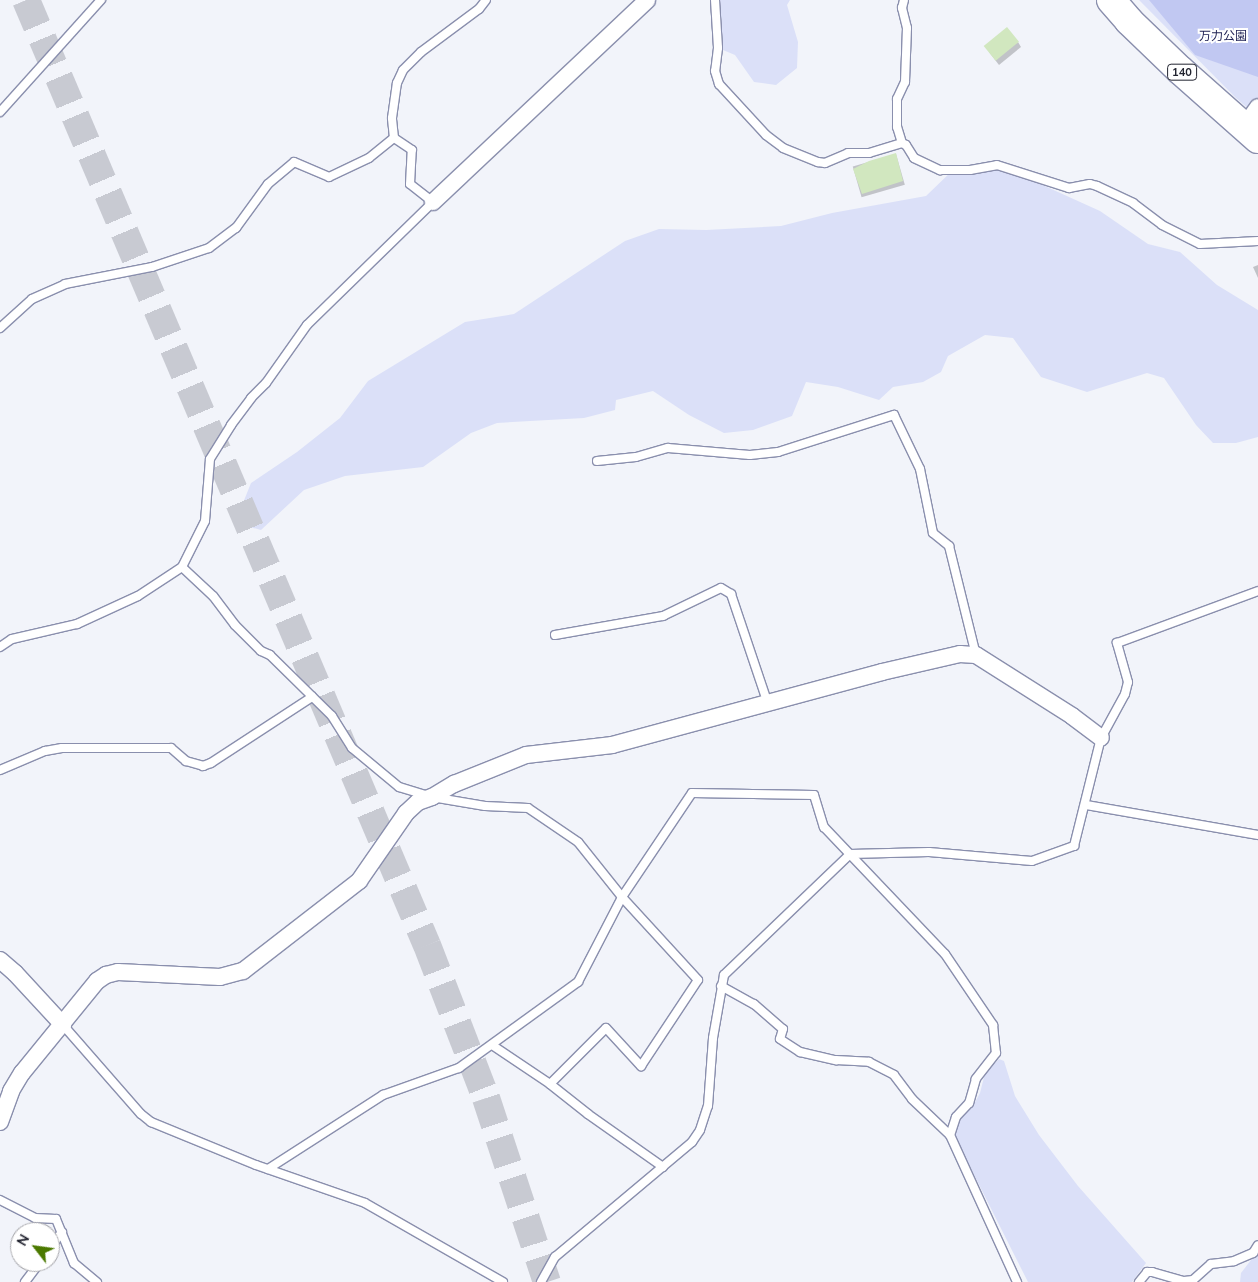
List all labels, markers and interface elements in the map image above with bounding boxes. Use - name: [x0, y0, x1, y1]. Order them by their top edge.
- park label: 万力公園: [1199, 29, 1247, 43]
- road number: 140: [1167, 64, 1197, 80]
- north arrow: [10, 1222, 60, 1272]
- text: N: [12, 1231, 33, 1249]

